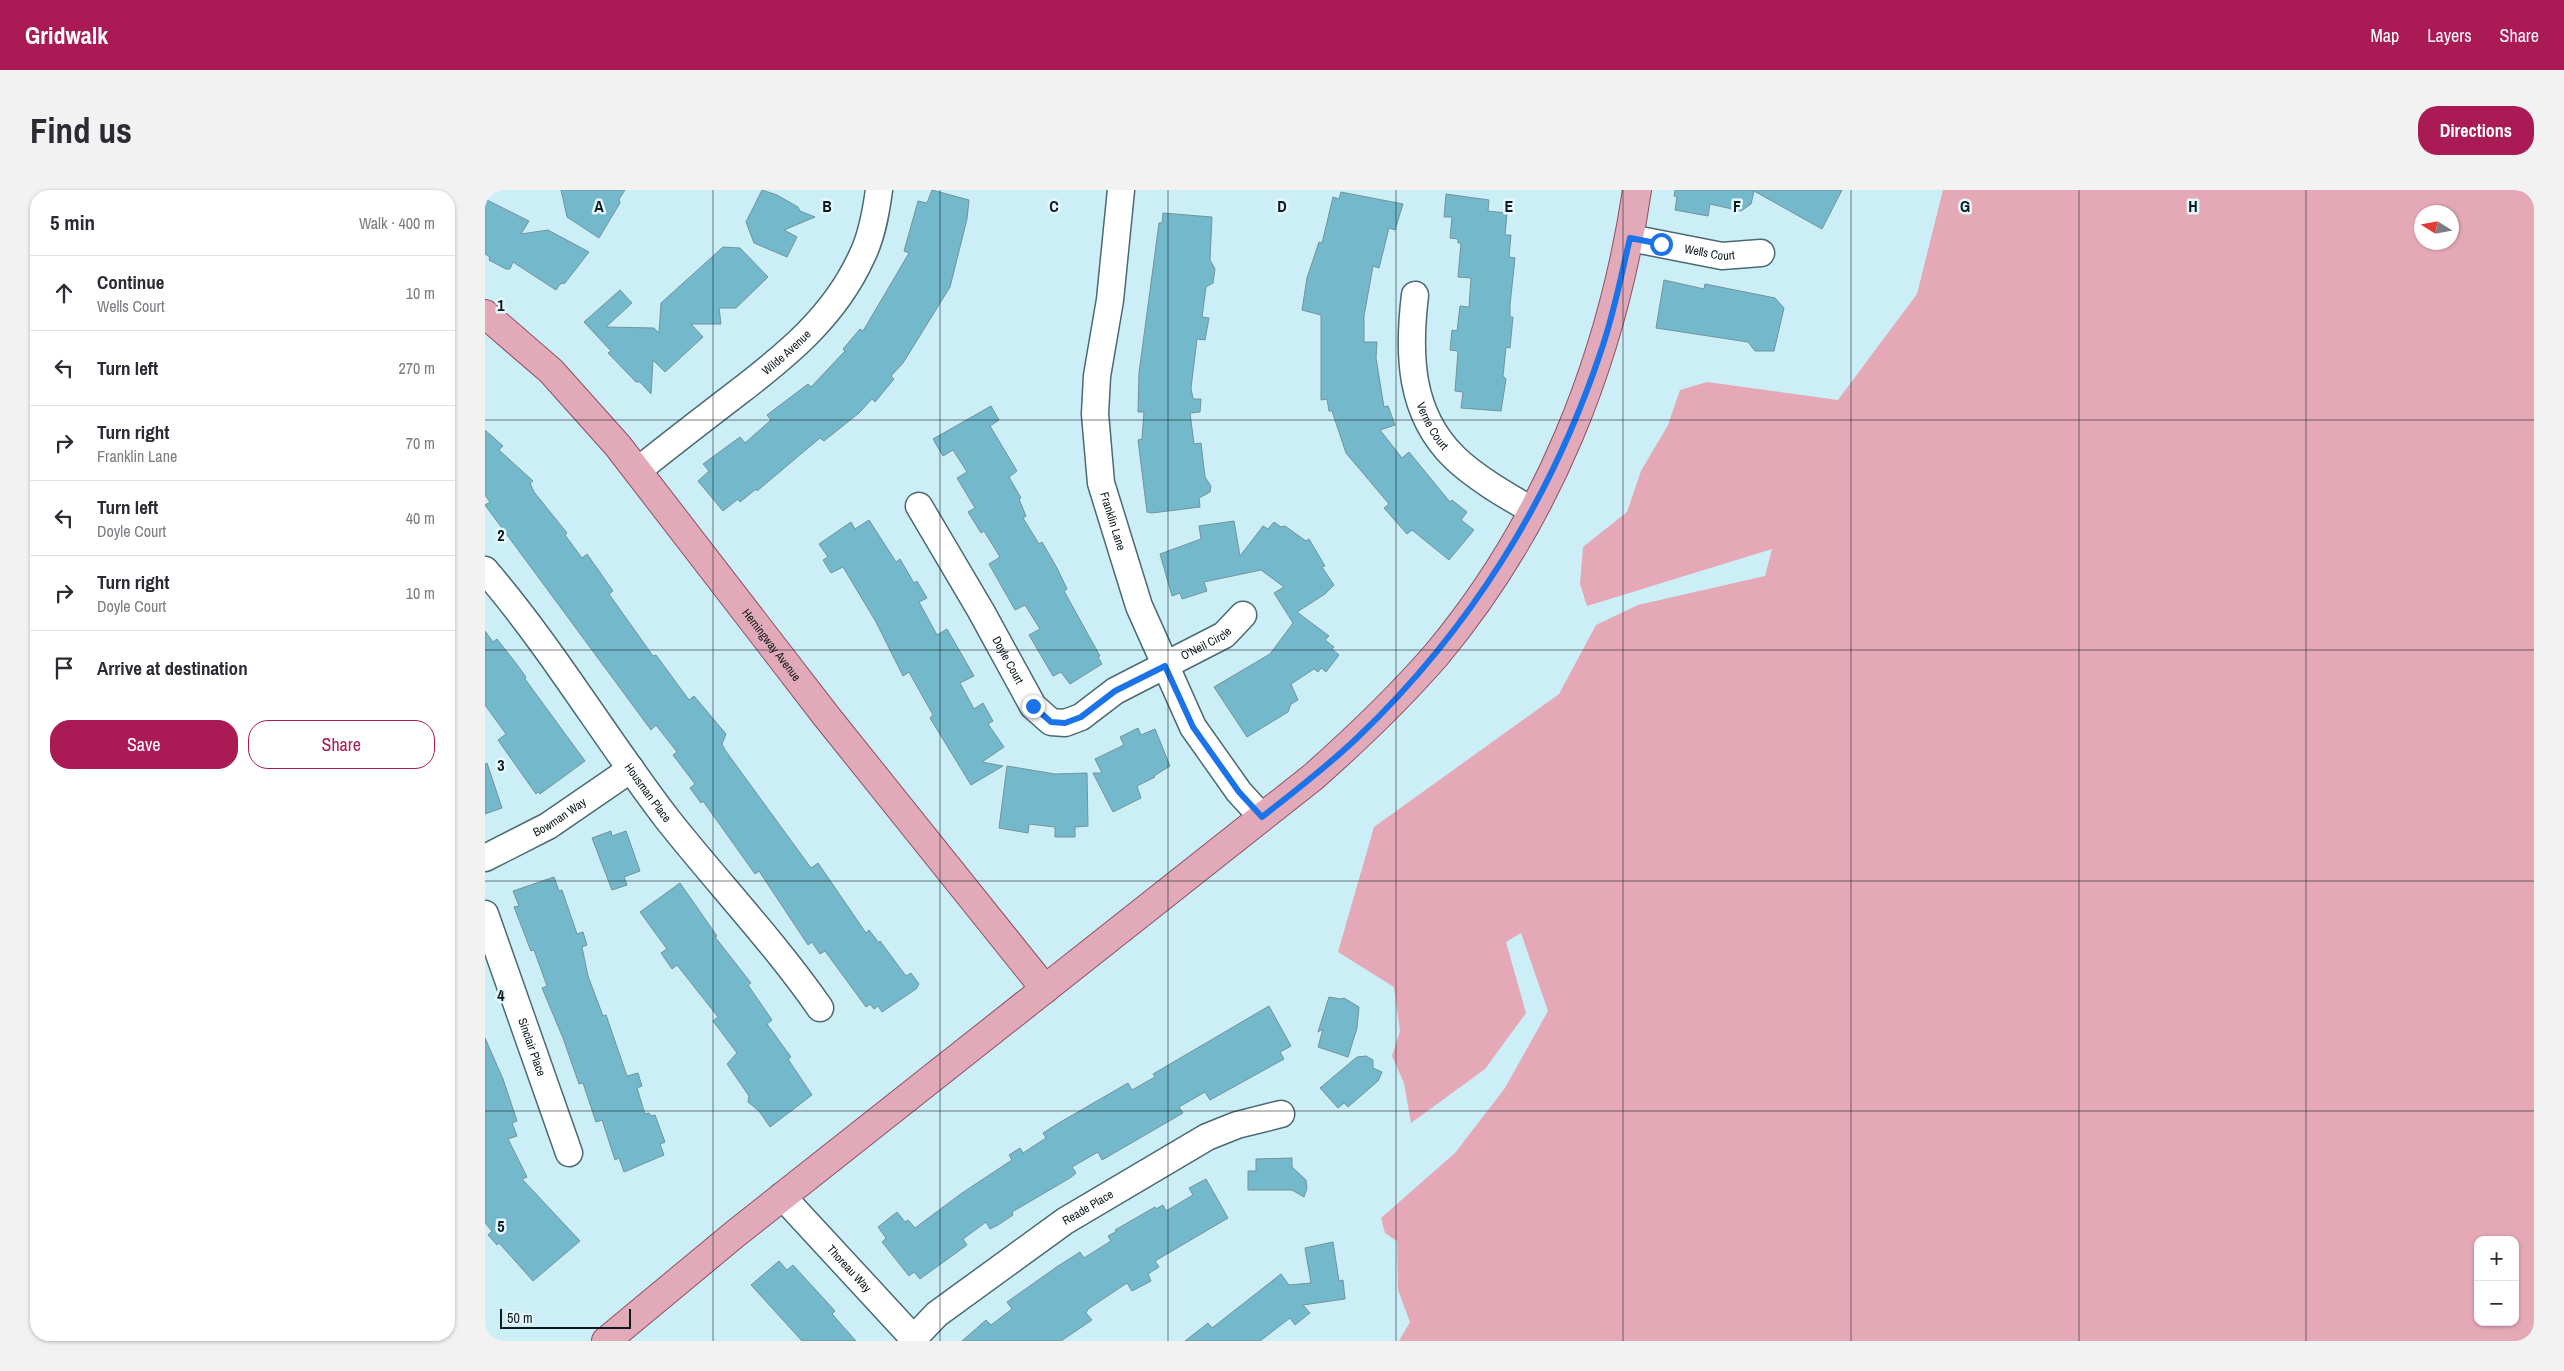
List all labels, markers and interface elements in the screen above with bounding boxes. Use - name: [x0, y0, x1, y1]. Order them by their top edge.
- text: Gridwalk: [25, 19, 108, 51]
- text: Map: [2371, 23, 2399, 48]
- text: Layers: [2427, 23, 2472, 48]
- text: Share: [2500, 23, 2539, 48]
- button: Directions: [2418, 106, 2534, 155]
- text: Find us: [30, 107, 132, 154]
- text: A: [594, 195, 604, 217]
- text: B: [822, 195, 832, 217]
- text: C: [1049, 195, 1059, 217]
- text: D: [1277, 195, 1287, 217]
- text: E: [1505, 195, 1514, 217]
- text: F: [1733, 195, 1741, 217]
- text: G: [1960, 195, 1970, 217]
- text: H: [2188, 195, 2198, 217]
- north arrow: [2414, 205, 2459, 250]
- text: 5 min: [50, 208, 95, 237]
- text: Walk · 400 m: [359, 212, 435, 234]
- route start: [1650, 233, 1673, 256]
- street label: Wells Court: [1683, 241, 1735, 264]
- text: Continue: [97, 269, 165, 295]
- icon: ahead: [50, 279, 78, 307]
- text: 10 m: [406, 282, 435, 304]
- text: 1: [497, 294, 505, 316]
- text: Wells Court: [97, 295, 165, 317]
- street label: Wilde Avenue: [759, 326, 814, 379]
- icon: left: [50, 354, 78, 382]
- text: Turn left: [97, 355, 158, 381]
- text: 270 m: [399, 357, 435, 379]
- street label: Verne Court: [1413, 400, 1452, 454]
- text: Turn right: [97, 419, 169, 445]
- icon: right: [50, 429, 78, 457]
- text: 70 m: [406, 432, 435, 454]
- text: Franklin Lane: [97, 445, 177, 467]
- street label: Franklin Lane: [1096, 490, 1129, 552]
- text: Turn left: [97, 494, 158, 520]
- icon: left: [50, 504, 78, 532]
- text: 40 m: [406, 507, 435, 529]
- text: Doyle Court: [97, 520, 166, 542]
- text: 2: [497, 524, 505, 546]
- text: Turn right: [97, 569, 169, 595]
- icon: right: [50, 579, 78, 607]
- text: 10 m: [406, 582, 435, 604]
- text: Doyle Court: [97, 595, 166, 617]
- street label: Hemingway Avenue: [738, 605, 804, 684]
- street label: O'Neil Circle: [1178, 624, 1235, 664]
- street label: Doyle Court: [988, 634, 1028, 687]
- icon: arrive: [50, 654, 78, 682]
- text: Arrive at destination: [97, 655, 248, 681]
- route end: [1022, 695, 1045, 718]
- button: Save: [50, 720, 238, 769]
- button: Share: [248, 720, 435, 769]
- text: 3: [497, 754, 505, 776]
- street label: Housman Place: [621, 760, 675, 826]
- street label: Bowman Way: [530, 794, 589, 840]
- text: 4: [497, 984, 505, 1006]
- street label: Sinclair Place: [514, 1016, 549, 1078]
- street label: Reade Place: [1059, 1186, 1116, 1229]
- text: 5: [497, 1215, 505, 1237]
- map controls: [2474, 1236, 2519, 1326]
- button: +: [2474, 1236, 2519, 1281]
- street label: Thoreau Way: [823, 1242, 875, 1296]
- button: −: [2474, 1281, 2519, 1326]
- scale bar: [500, 1306, 631, 1329]
- text: 50 m: [507, 1309, 533, 1327]

